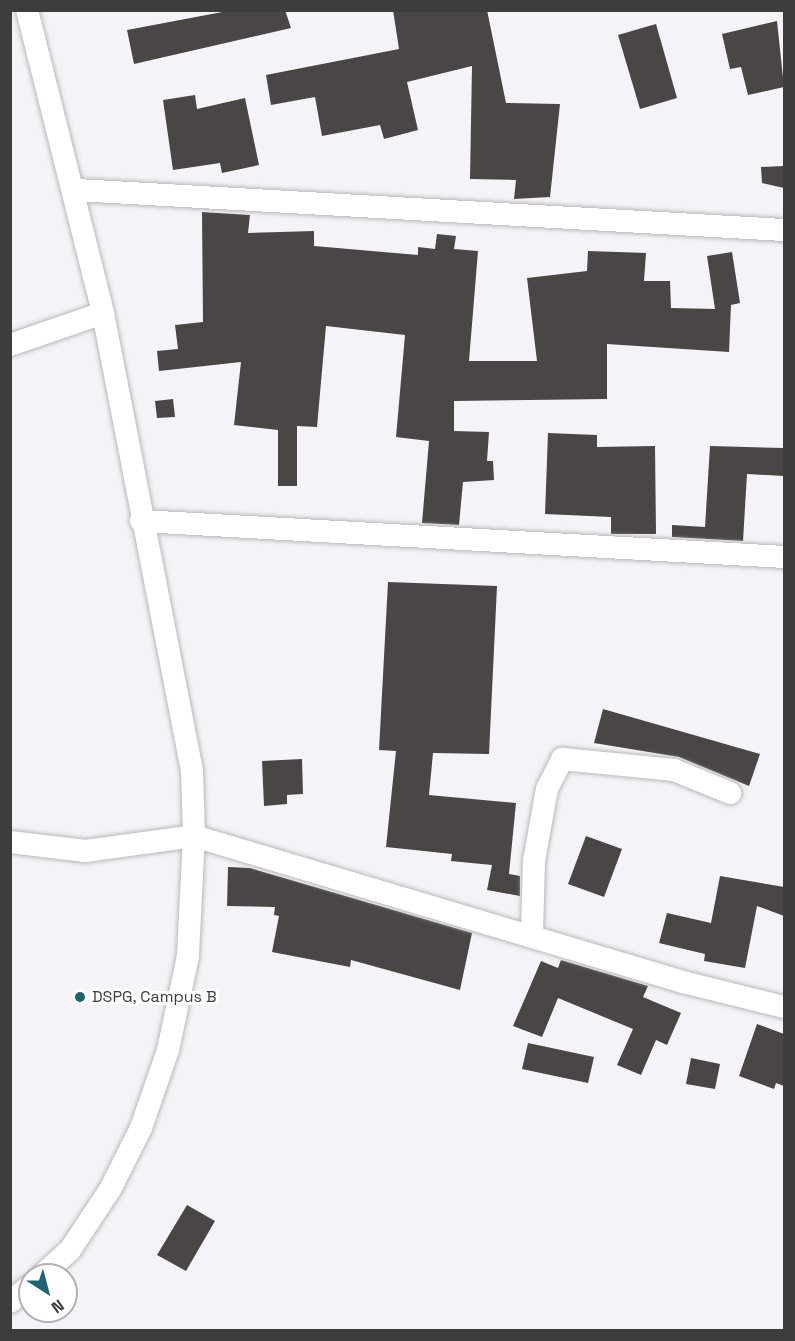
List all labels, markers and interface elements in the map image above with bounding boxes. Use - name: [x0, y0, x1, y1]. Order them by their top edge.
- place label: DSPG, Campus B: [92, 987, 217, 1007]
- marker: DSPG, Campus B: [73, 990, 87, 1004]
- north arrow: [18, 1263, 78, 1323]
- text: N: [47, 1295, 68, 1318]

